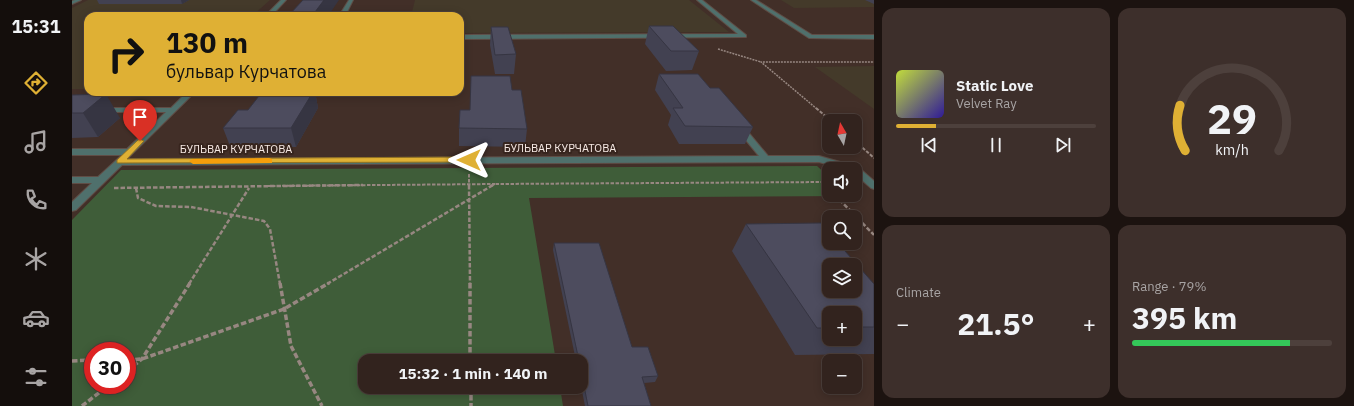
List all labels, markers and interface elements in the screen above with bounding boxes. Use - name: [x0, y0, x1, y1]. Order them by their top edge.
- text: 15:31: [11, 15, 61, 38]
- text: 130 m: [166, 24, 248, 61]
- icon: right: [100, 28, 152, 80]
- text: бульвар Курчатова: [166, 60, 326, 83]
- icon: directions: [22, 69, 50, 97]
- text: Static Love: [956, 76, 1033, 95]
- text: 29: [1207, 90, 1257, 144]
- text: Velvet Ray: [956, 95, 1017, 112]
- pin: [123, 100, 157, 141]
- icon: arrive: [129, 106, 151, 128]
- north arrow: [822, 114, 862, 154]
- map controls: [822, 114, 862, 394]
- icon: music: [22, 128, 50, 156]
- icon: previous: [918, 134, 940, 156]
- icon: pause: [985, 134, 1007, 156]
- icon: next: [1052, 134, 1074, 156]
- position arrow: [448, 139, 490, 181]
- text: km/h: [1215, 139, 1249, 158]
- street label: БУЛЬВАР КУРЧАТОВА: [504, 141, 616, 155]
- street label: БУЛЬВАР КУРЧАТОВА: [180, 142, 292, 156]
- button: sound: [822, 162, 862, 202]
- icon: phone: [22, 186, 50, 214]
- button: search: [822, 210, 862, 250]
- icon: climate: [22, 245, 50, 273]
- button: layers: [822, 258, 862, 298]
- text: Range · 79%: [1132, 278, 1206, 295]
- text: Climate: [896, 284, 941, 301]
- text: 395 km: [1132, 298, 1237, 337]
- icon: car: [22, 304, 50, 332]
- text: 21.5°: [957, 304, 1035, 343]
- button: +: [822, 306, 862, 346]
- text: −: [896, 309, 909, 338]
- text: +: [1083, 309, 1096, 338]
- speed limit sign: 30: [84, 342, 136, 394]
- button: −: [822, 354, 862, 394]
- icon: filters: [22, 363, 50, 391]
- text: 15:32 · 1 min · 140 m: [399, 364, 547, 383]

